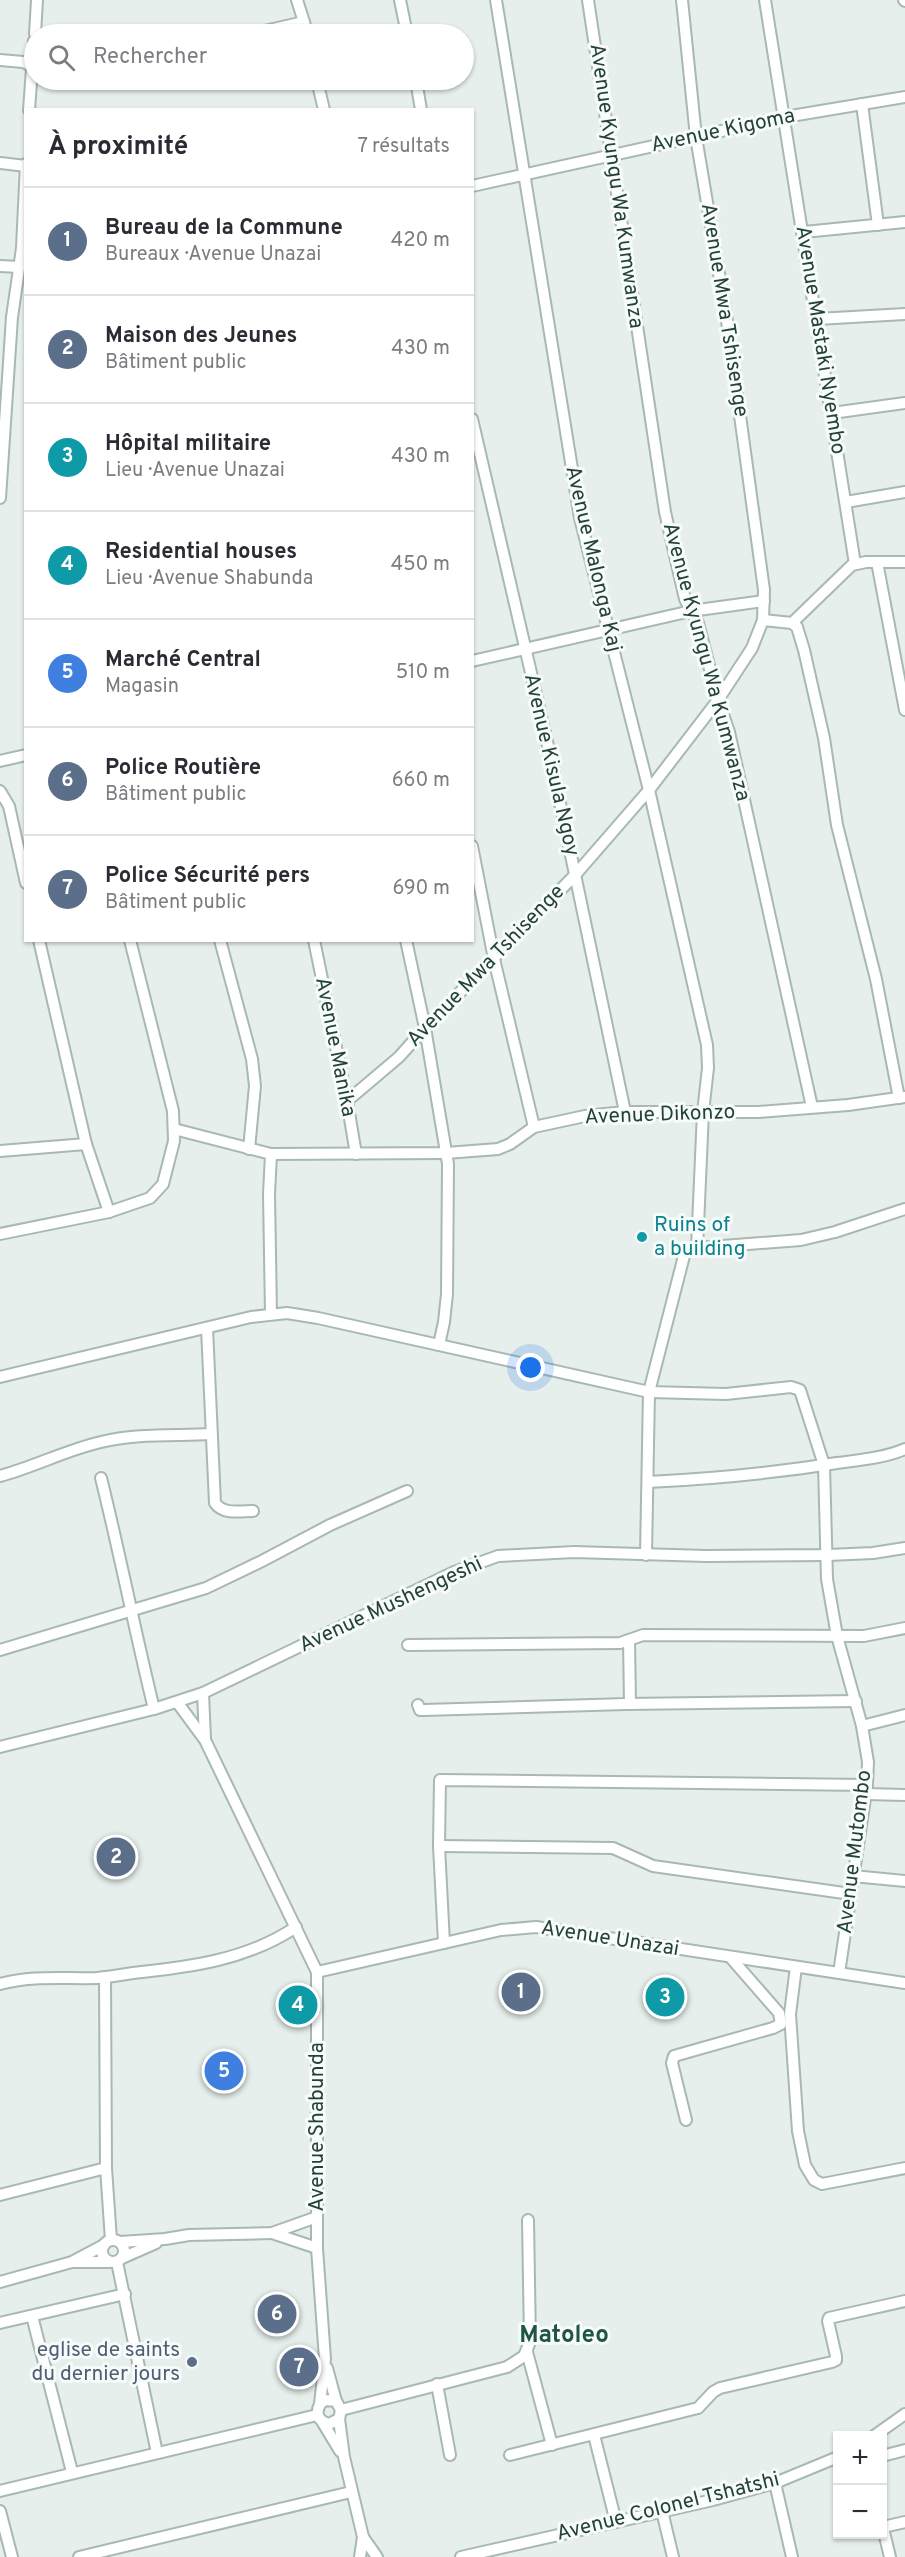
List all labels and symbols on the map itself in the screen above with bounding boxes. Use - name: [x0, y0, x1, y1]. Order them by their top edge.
- street label: Avenue Kyungu Wa Kumwanza: [583, 42, 649, 330]
- street label: Avenue Kigoma: [648, 103, 798, 159]
- street label: Avenue Mwa Tshisenge: [694, 201, 754, 419]
- street label: Avenue Mastaki Nyembo: [789, 224, 851, 456]
- street label: Avenue Malonga Kaj: [558, 463, 628, 655]
- street label: Avenue Kyungu Wa Kumwanza: [656, 520, 756, 804]
- street label: Avenue Kisula Ngoy: [517, 671, 585, 859]
- street label: Avenue Mwa Tshisenge: [401, 879, 571, 1053]
- street label: Avenue Manika: [308, 975, 362, 1119]
- street label: Avenue Dikonzo: [584, 1099, 736, 1131]
- place label: Ruins of a building: [654, 1212, 746, 1263]
- marker: Ruins of a building: [635, 1230, 649, 1244]
- your location: [516, 1353, 545, 1382]
- street label: Avenue Mushengeshi: [295, 1551, 487, 1659]
- street label: Avenue Mutombo: [832, 1769, 878, 1935]
- pin: 2: [96, 1834, 136, 1880]
- street label: Avenue Unazai: [539, 1915, 681, 1963]
- pin: 1: [502, 1970, 540, 2014]
- pin: 3: [646, 1974, 684, 2020]
- pin: 4: [278, 1982, 318, 2028]
- street label: Avenue Shabunda: [304, 2042, 331, 2212]
- pin: 5: [204, 2048, 244, 2094]
- pin: 6: [258, 2292, 296, 2336]
- district label: Matoleo: [519, 2321, 609, 2351]
- place label: eglise de saints du dernier jours: [31, 2337, 180, 2388]
- pin: 7: [280, 2344, 318, 2390]
- marker: eglise de saints du dernier jours: [185, 2355, 199, 2369]
- street label: Avenue Colonel Tshatshi: [554, 2466, 782, 2548]

